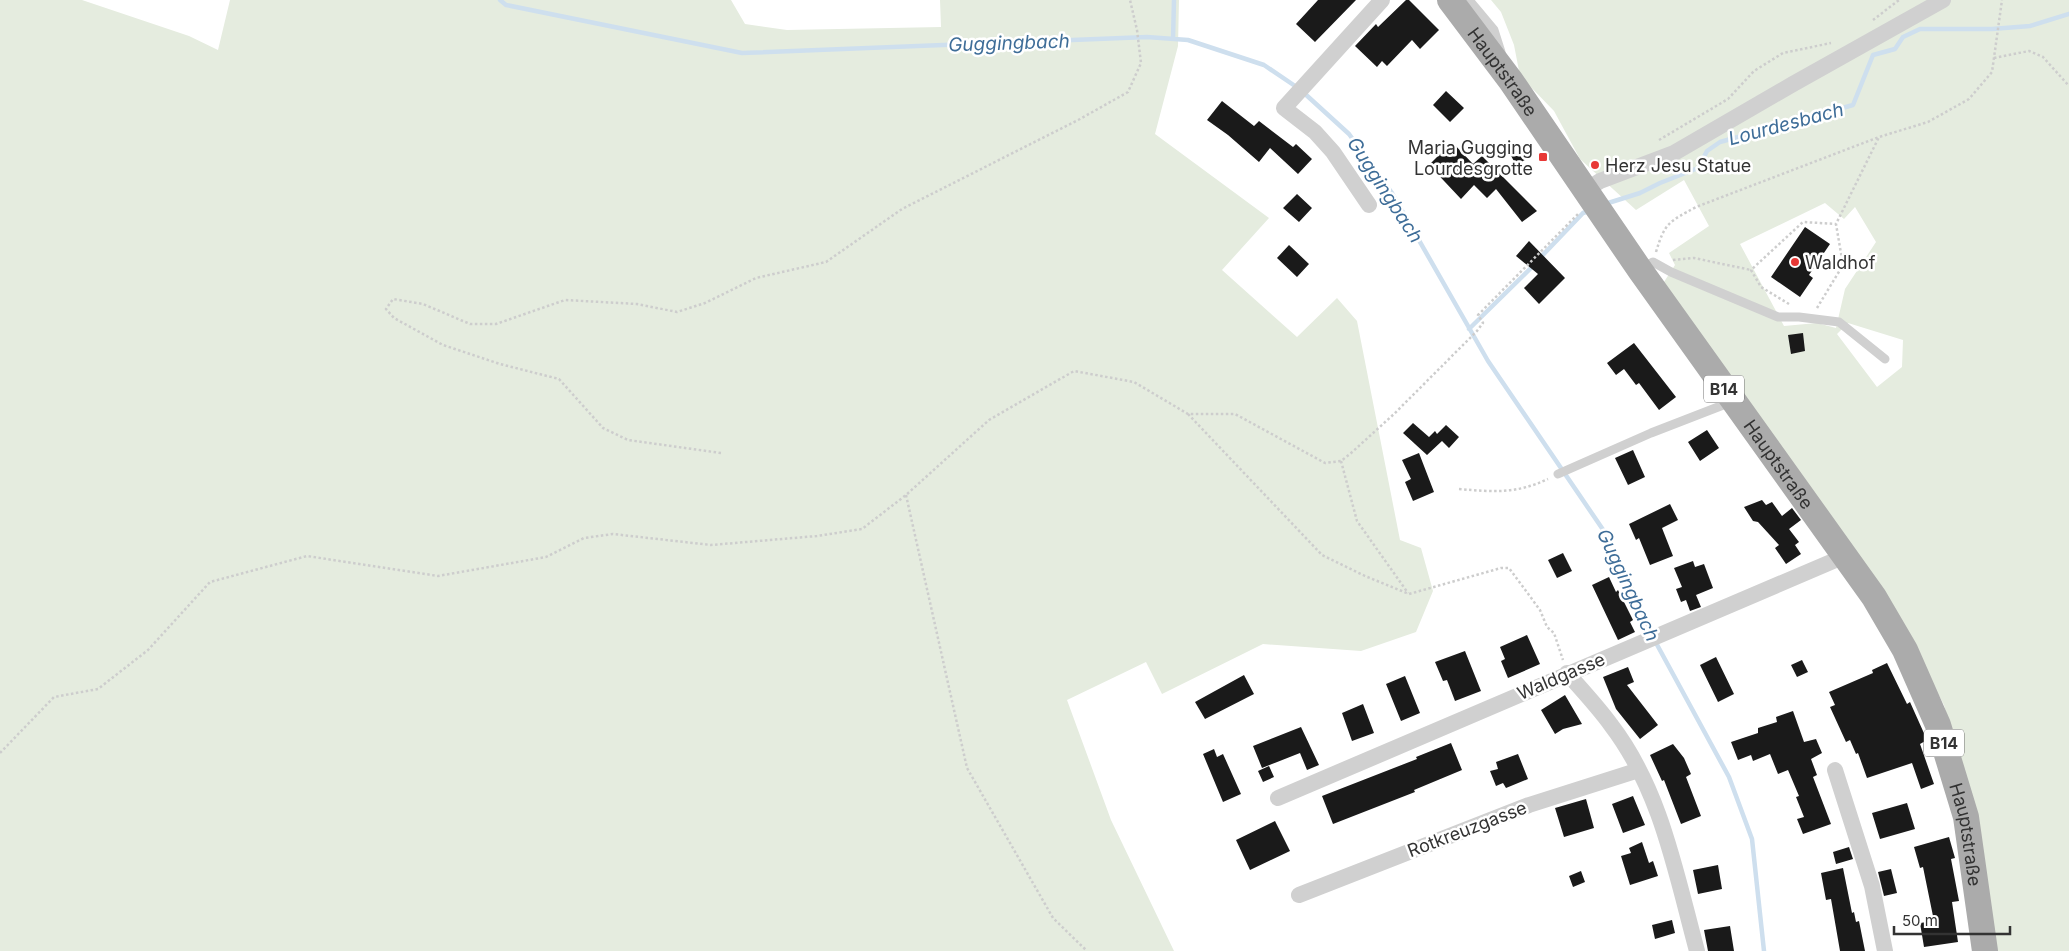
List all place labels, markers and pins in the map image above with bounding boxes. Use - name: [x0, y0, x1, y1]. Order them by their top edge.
- place label: Maria Gugging Lourdesgrotte: [1408, 137, 1533, 179]
- marker: Maria Gugging Lourdesgrotte: [1537, 151, 1549, 163]
- place label: Herz Jesu Statue: [1605, 155, 1751, 176]
- marker: Herz Jesu Statue: [1589, 159, 1601, 171]
- place label: Waldhof: [1805, 252, 1876, 273]
- marker: Waldhof: [1789, 256, 1801, 268]

